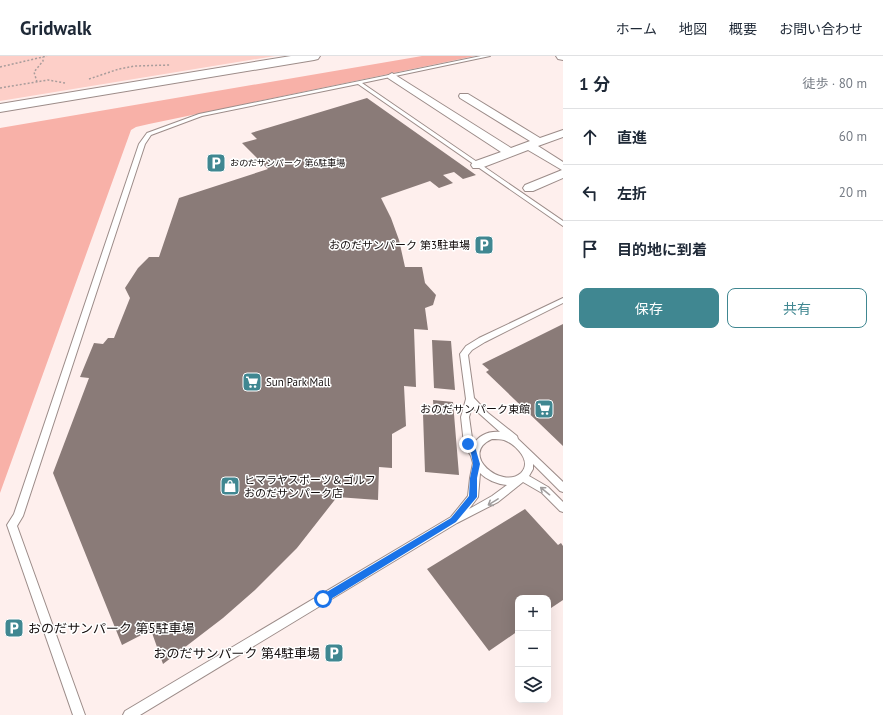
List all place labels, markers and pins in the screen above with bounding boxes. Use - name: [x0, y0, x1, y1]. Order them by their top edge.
- parking icon: おのだサンパーク 第6駐車場: [205, 152, 227, 174]
- place label: おのだサンパーク 第6駐車場: [230, 157, 345, 168]
- parking icon: おのだサンパーク 第3駐車場: [473, 234, 495, 256]
- place label: おのだサンパーク 第3駐車場: [329, 238, 470, 252]
- supermarket icon: Sun Park Mall: [241, 371, 263, 393]
- place label: Sun Park Mall: [266, 375, 331, 389]
- supermarket icon: おのだサンパーク東館: [533, 398, 555, 420]
- place label: おのだサンパーク東館: [420, 402, 530, 416]
- place label: ヒマラヤスポーツ＆ゴルフ おのだサンパーク店: [244, 473, 376, 500]
- shop icon: ヒマラヤスポーツ＆ゴルフ おのだサンパーク店: [219, 475, 241, 497]
- parking icon: おのだサンパーク 第5駐車場: [3, 617, 25, 639]
- place label: おのだサンパーク 第5駐車場: [28, 620, 195, 637]
- parking icon: おのだサンパーク 第4駐車場: [323, 642, 345, 664]
- place label: おのだサンパーク 第4駐車場: [153, 645, 320, 662]

